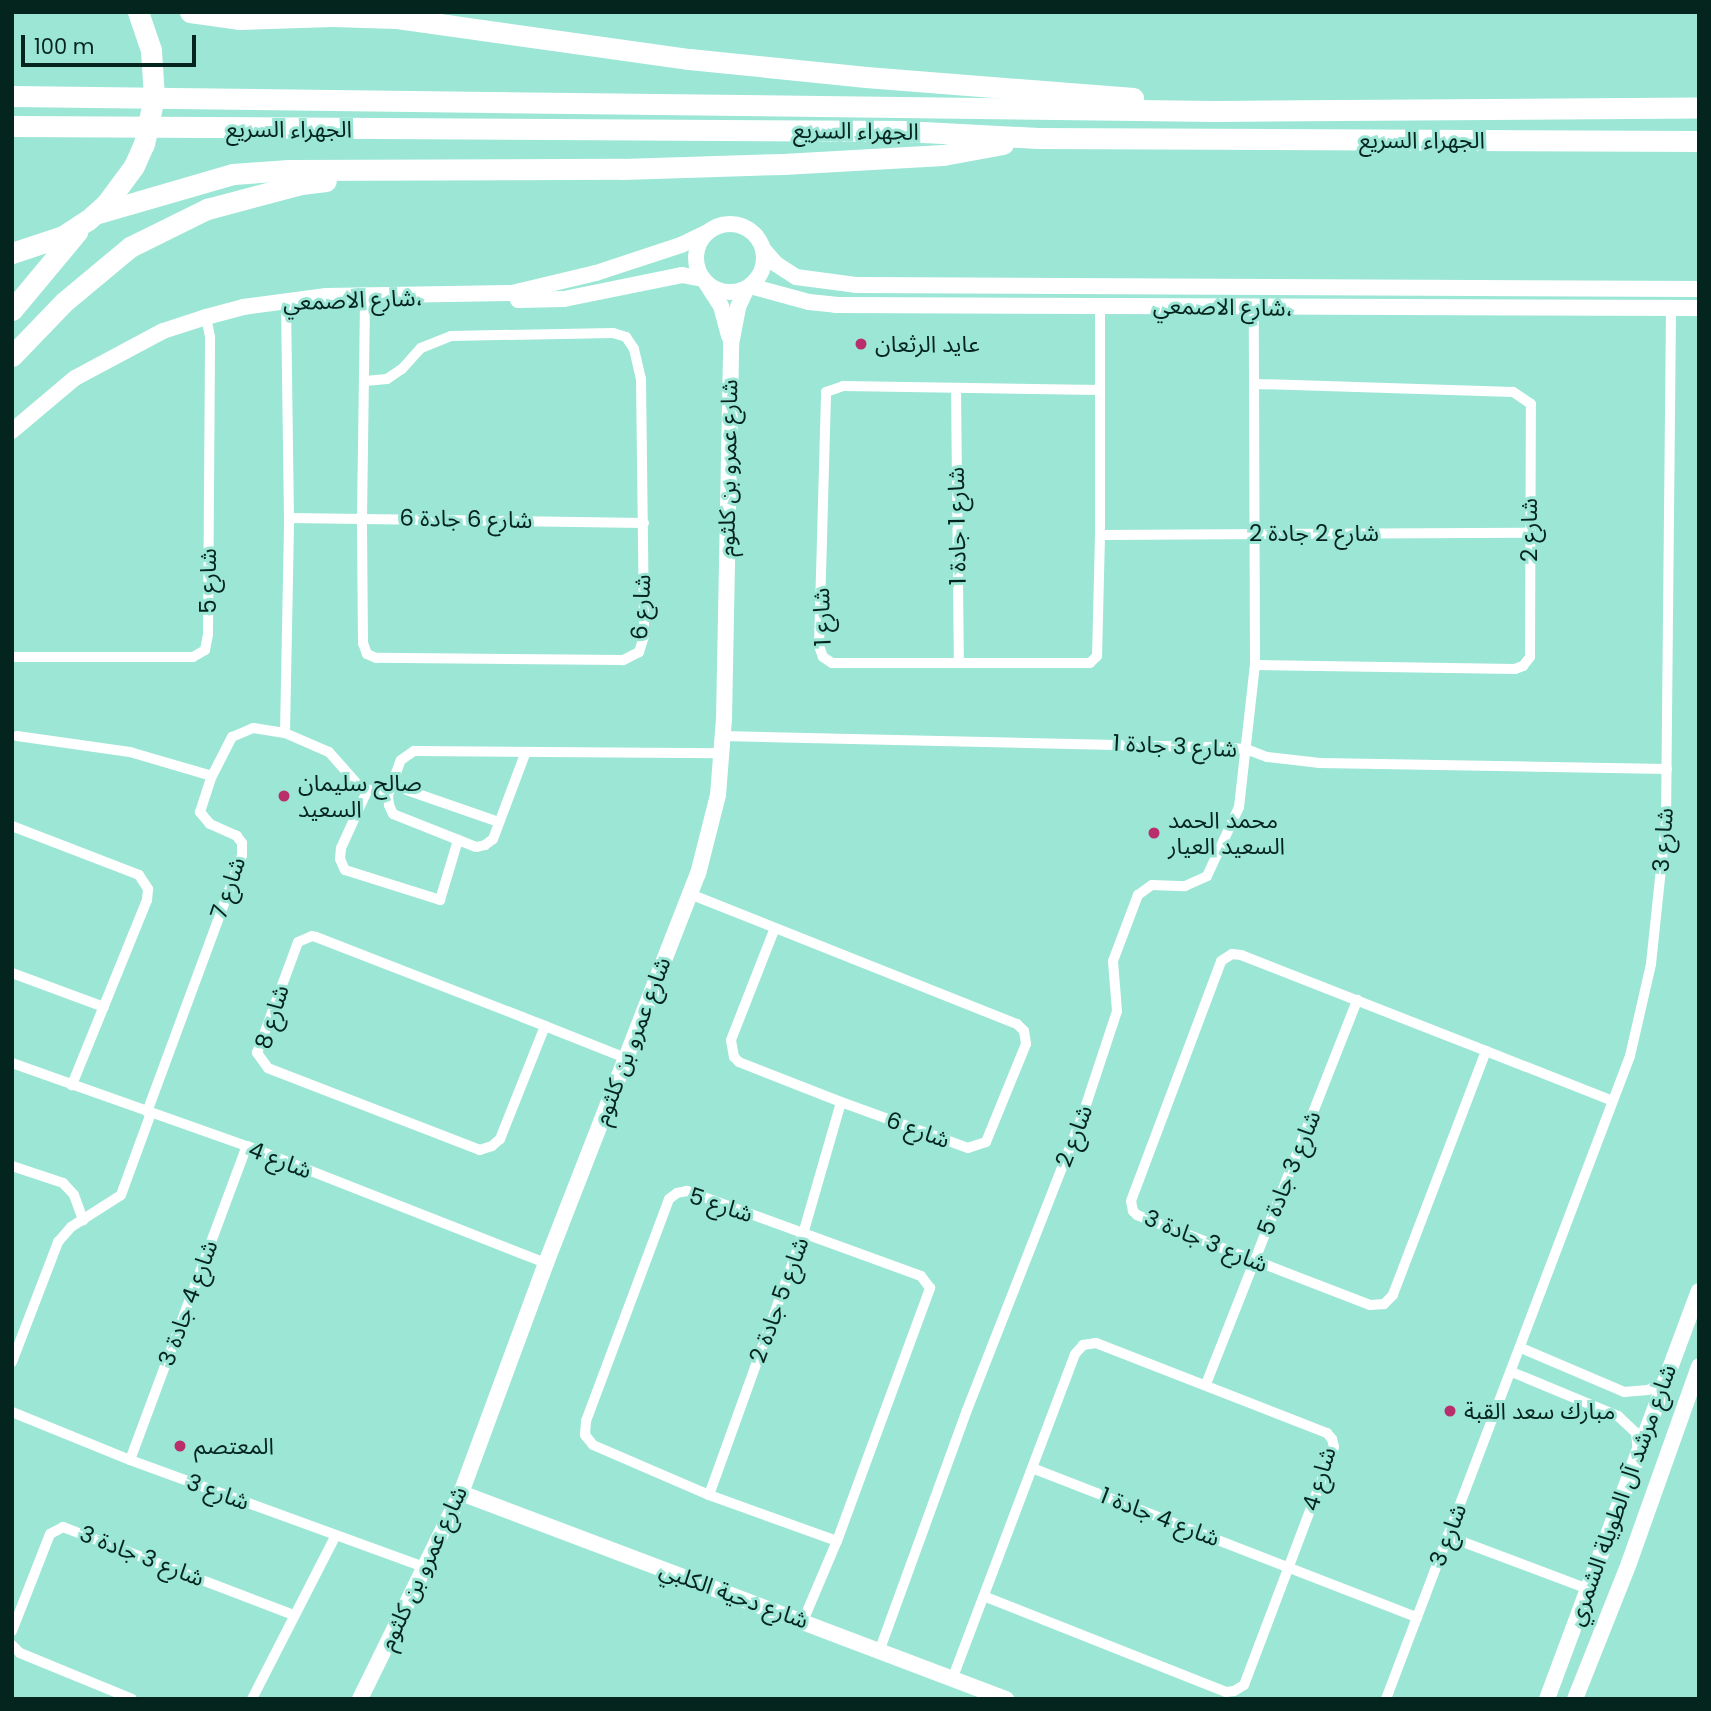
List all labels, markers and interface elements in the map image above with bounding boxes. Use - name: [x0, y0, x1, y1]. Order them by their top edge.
- scale bar: [24, 21, 200, 65]
- text: 100 m: [34, 32, 94, 61]
- street label: الجهراء السريع: [226, 115, 352, 143]
- street label: الجهراء السريع: [793, 116, 919, 146]
- street label: الجهراء السريع: [1359, 126, 1485, 154]
- street label: شارع الاصمعي،: [282, 284, 424, 316]
- street label: شارع الاصمعي،: [1153, 292, 1293, 322]
- place label: عايد الرثعان: [875, 330, 980, 358]
- marker: عايد الرثعان: [853, 336, 869, 352]
- street label: شارع عمرو بن كلثوم: [713, 379, 743, 557]
- street label: شارع 1 جادة 1: [942, 467, 972, 585]
- street label: شارع 2: [1515, 498, 1543, 562]
- street label: شارع 6 جادة 6: [399, 504, 533, 534]
- street label: شارع 2 جادة 2: [1249, 519, 1379, 547]
- street label: شارع 5: [194, 548, 222, 614]
- street label: شارع 6: [626, 574, 656, 640]
- street label: شارع 1: [807, 587, 837, 647]
- street label: شارع 3 جادة 1: [1112, 729, 1238, 763]
- place label: صالح سليمان السعيد: [298, 769, 422, 823]
- marker: صالح سليمان السعيد: [276, 788, 292, 804]
- place label: محمد الحمد السعيد العيار: [1168, 806, 1285, 860]
- street label: شارع 3: [1647, 807, 1679, 873]
- marker: محمد الحمد السعيد العيار: [1146, 825, 1162, 841]
- street label: شارع 7: [205, 853, 251, 923]
- street label: شارع عمرو بن كلثوم: [587, 953, 677, 1129]
- street label: شارع 8: [249, 982, 295, 1052]
- street label: شارع 2: [1050, 1101, 1098, 1171]
- street label: شارع 6: [882, 1106, 954, 1154]
- street label: شارع 3 جادة 5: [1252, 1107, 1326, 1239]
- street label: شارع 4: [245, 1135, 315, 1185]
- street label: شارع 5: [686, 1182, 756, 1228]
- street label: شارع 3 جادة 3: [1140, 1204, 1272, 1278]
- street label: شارع 5 جادة 2: [744, 1234, 814, 1366]
- street label: شارع 4 جادة 3: [152, 1236, 224, 1370]
- street label: شارع مرشد آل الطويلة الشمري: [1562, 1361, 1682, 1629]
- place label: مبارك سعد القبة: [1464, 1397, 1615, 1425]
- marker: مبارك سعد القبة: [1442, 1403, 1458, 1419]
- place label: المعتصم: [194, 1432, 274, 1460]
- marker: المعتصم: [172, 1438, 188, 1454]
- street label: شارع 4: [1296, 1444, 1342, 1514]
- street label: شارع 3: [183, 1468, 253, 1516]
- street label: شارع عمرو بن كلثوم: [373, 1482, 473, 1654]
- street label: شارع 4 جادة 1: [1096, 1482, 1224, 1552]
- street label: شارع 3: [1424, 1500, 1472, 1570]
- street label: شارع 3 جادة 3: [76, 1520, 208, 1592]
- street label: شارع دحية الكلبي: [656, 1555, 812, 1635]

